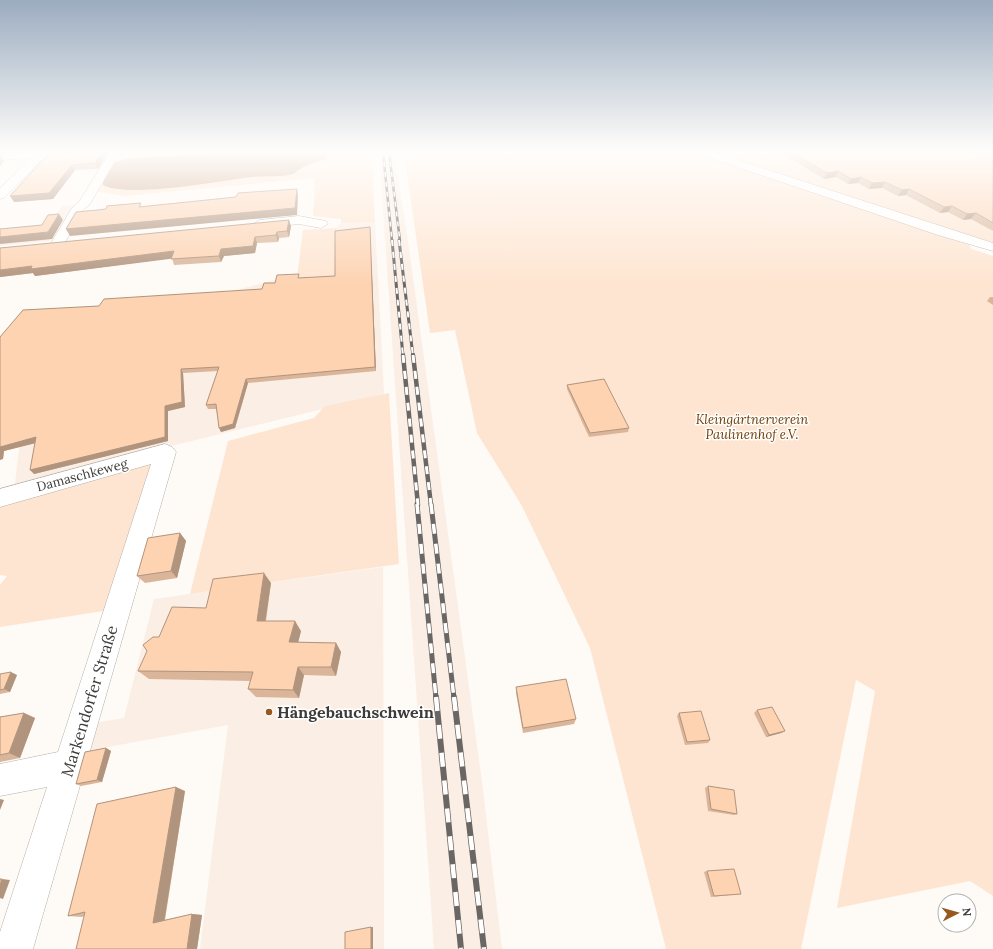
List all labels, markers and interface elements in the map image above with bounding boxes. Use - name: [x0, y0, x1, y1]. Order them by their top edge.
- park label: Kleingärtnerverein Paulinenhof e.V.: [696, 411, 808, 443]
- street label: Damaschkeweg: [35, 454, 130, 495]
- street label: Markendorfer Straße: [56, 622, 122, 779]
- place label: Hängebauchschwein: [277, 702, 434, 722]
- marker: Hängebauchschwein: [264, 707, 274, 717]
- north arrow: [937, 893, 977, 933]
- text: N: [960, 907, 974, 917]

